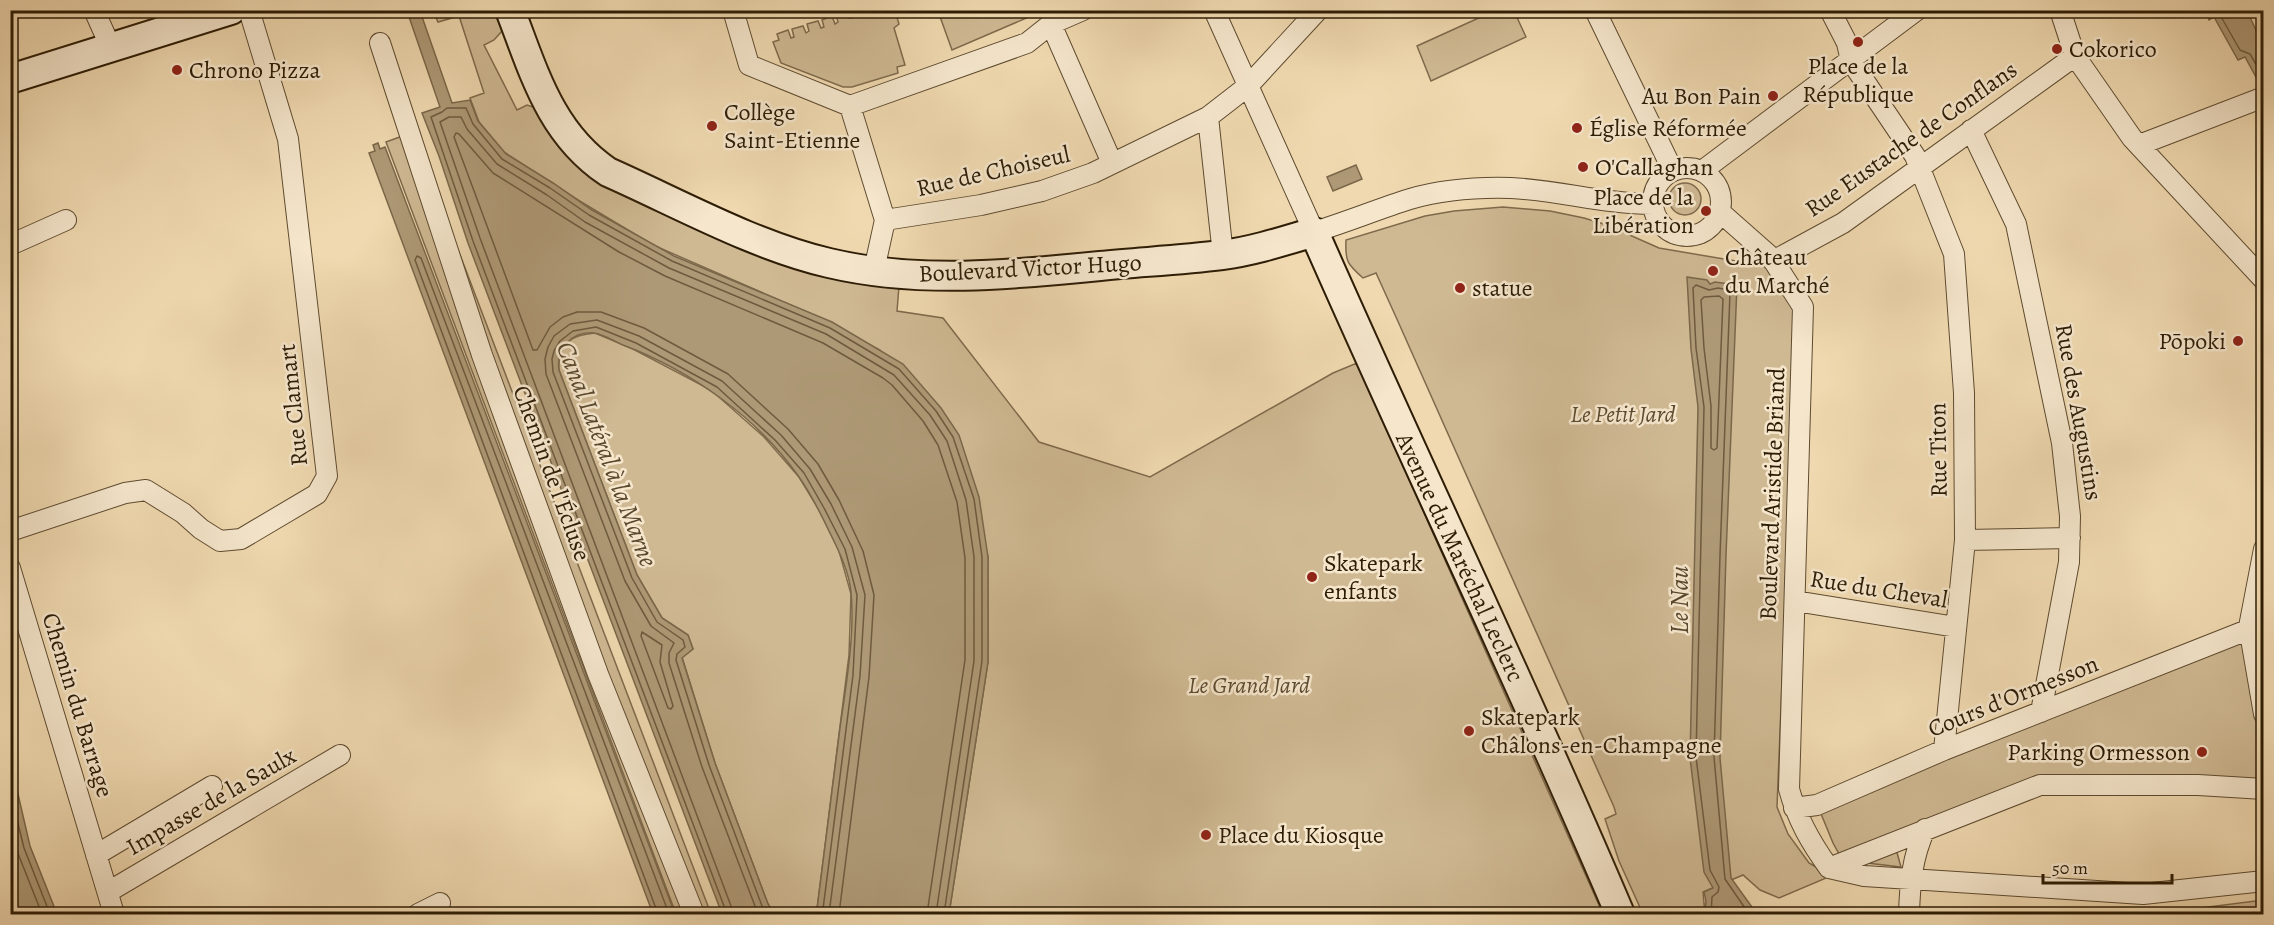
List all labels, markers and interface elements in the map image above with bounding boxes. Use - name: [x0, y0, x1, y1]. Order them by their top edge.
- place label: Cokorico: [2069, 33, 2157, 65]
- marker: Place de la République: [1851, 35, 1865, 49]
- marker: Cokorico: [2050, 42, 2064, 56]
- place label: Place de la République: [1802, 50, 1914, 110]
- place label: Chrono Pizza: [189, 54, 321, 86]
- street label: Rue Eustache de Conflans: [1799, 54, 2023, 224]
- marker: Chrono Pizza: [170, 63, 184, 77]
- place label: Au Bon Pain: [1641, 80, 1761, 112]
- marker: Au Bon Pain: [1766, 89, 1780, 103]
- place label: Collège Saint-Etienne: [724, 96, 860, 156]
- place label: Église Réformée: [1589, 112, 1747, 144]
- marker: Collège Saint-Etienne: [705, 119, 719, 133]
- marker: Église Réformée: [1570, 121, 1584, 135]
- street label: Rue de Choiseul: [913, 138, 1073, 204]
- place label: O'Callaghan: [1595, 151, 1713, 183]
- marker: O'Callaghan: [1576, 160, 1590, 174]
- place label: Place de la Libération: [1592, 181, 1695, 241]
- marker: Place de la Libération: [1699, 204, 1713, 218]
- place label: Château du Marché: [1725, 241, 1830, 301]
- street label: Boulevard Victor Hugo: [918, 246, 1142, 290]
- marker: Château du Marché: [1706, 264, 1720, 278]
- place label: statue: [1472, 272, 1532, 304]
- marker: statue: [1453, 281, 1467, 295]
- street label: Rue des Augustins: [2048, 321, 2110, 503]
- place label: Pōpoki: [2159, 325, 2226, 357]
- marker: Pōpoki: [2231, 334, 2245, 348]
- water label: Canal Latéral à la Marne: [548, 336, 666, 572]
- street label: Rue Clamart: [271, 342, 315, 468]
- street label: Boulevard Aristide Briand: [1752, 367, 1792, 621]
- street label: Chemin de l'Écluse: [505, 381, 599, 565]
- park label: Le Petit Jard: [1570, 398, 1676, 430]
- street label: Rue Titon: [1921, 402, 1955, 498]
- street label: Avenue du Maréchal Leclerc: [1388, 426, 1532, 687]
- place label: Skatepark enfants: [1324, 547, 1423, 607]
- street label: Rue du Cheval: [1808, 562, 1950, 616]
- water label: Le Nau: [1662, 565, 1697, 634]
- marker: Skatepark enfants: [1305, 570, 1319, 584]
- street label: Chemin du Barrage: [35, 609, 121, 801]
- street label: Cours d'Ormesson: [1923, 647, 2103, 745]
- park label: Le Grand Jard: [1188, 669, 1310, 701]
- place label: Skatepark Châlons-en-Champagne: [1481, 701, 1722, 761]
- marker: Skatepark Châlons-en-Champagne: [1462, 724, 1476, 738]
- place label: Parking Ormesson: [2007, 736, 2190, 768]
- street label: Impasse de la Saulx: [120, 739, 302, 863]
- marker: Parking Ormesson: [2195, 745, 2209, 759]
- place label: Place du Kiosque: [1218, 819, 1384, 851]
- marker: Place du Kiosque: [1199, 828, 1213, 842]
- scale bar: [2043, 847, 2172, 885]
- text: 50 m: [2052, 856, 2088, 880]

